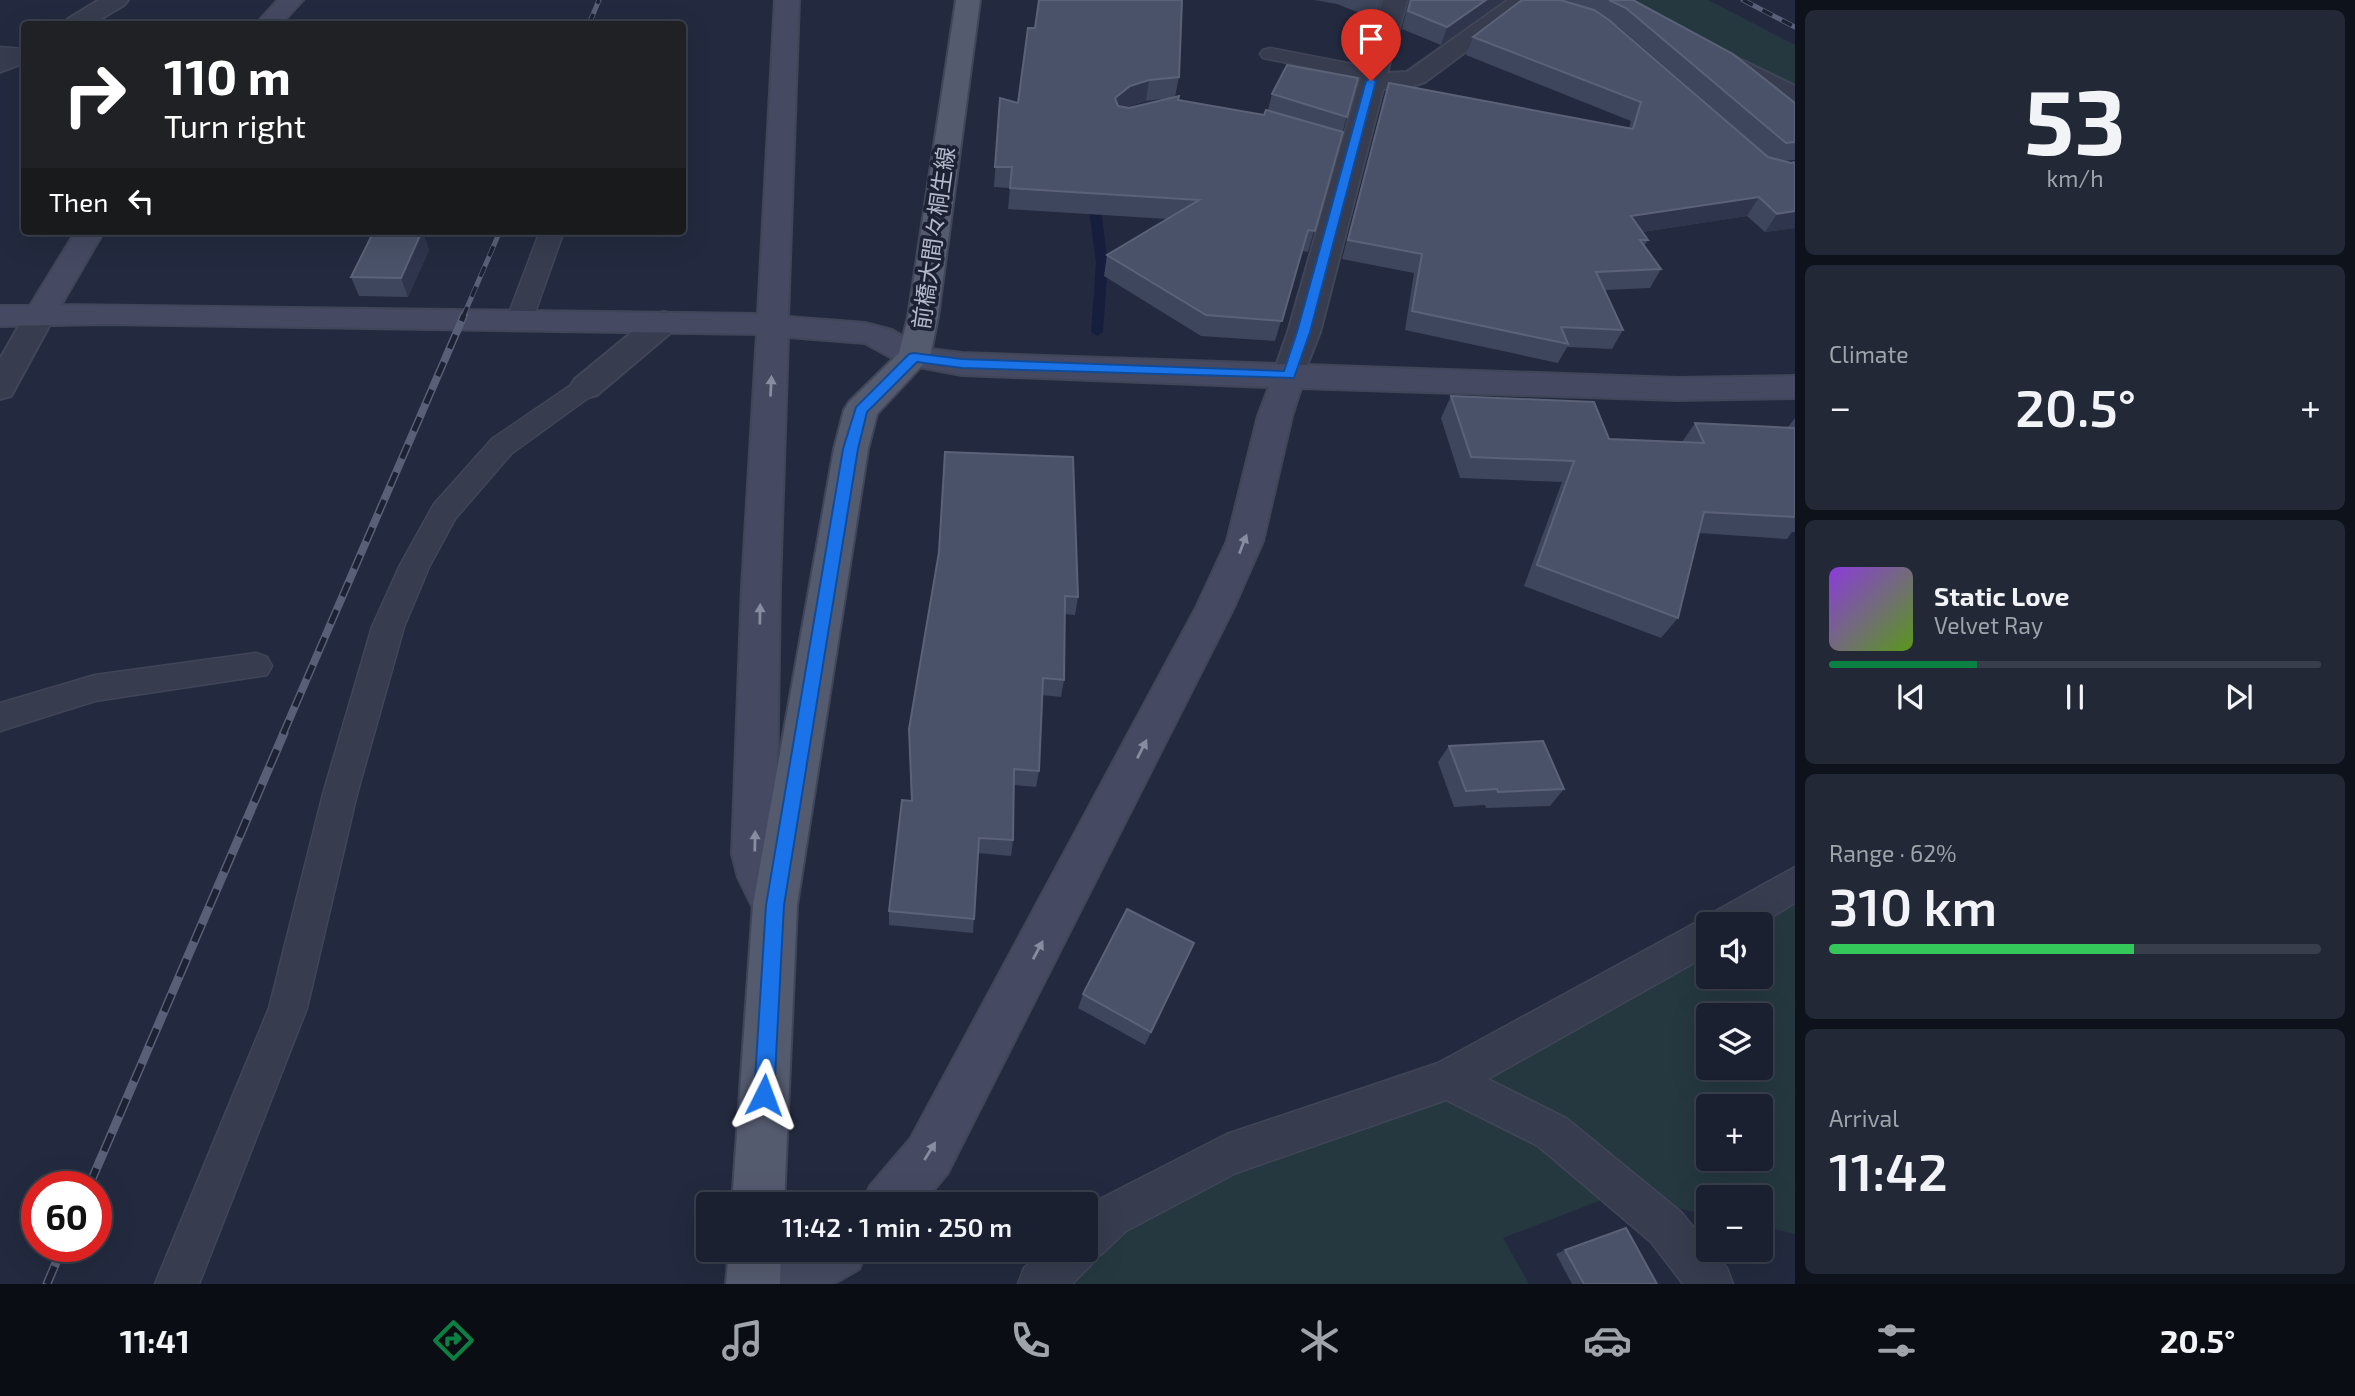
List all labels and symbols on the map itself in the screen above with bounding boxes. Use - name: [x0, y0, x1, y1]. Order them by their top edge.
- pin: [1341, 9, 1401, 81]
- street label: 前橋大間々桐生線: [906, 145, 960, 331]
- one-way arrow: [766, 375, 777, 397]
- one-way arrow: [1237, 534, 1248, 555]
- one-way arrow: [754, 602, 766, 624]
- one-way arrow: [1136, 738, 1148, 758]
- one-way arrow: [749, 830, 761, 852]
- one-way arrow: [1031, 940, 1043, 960]
- position arrow: [727, 1058, 801, 1132]
- one-way arrow: [924, 1141, 937, 1161]
- speed limit sign: 60: [21, 1171, 112, 1262]

